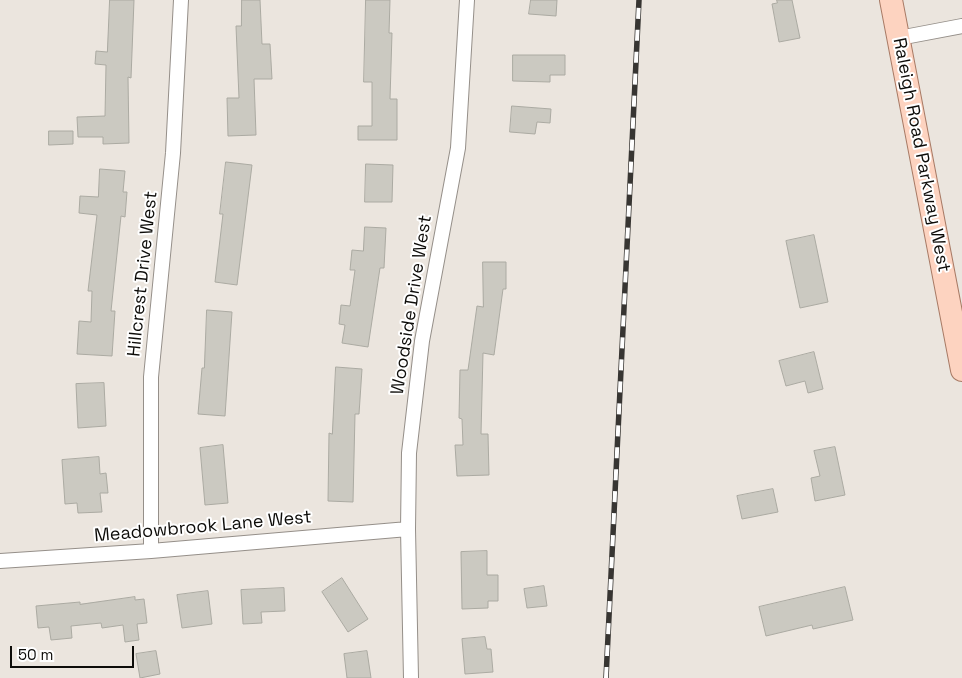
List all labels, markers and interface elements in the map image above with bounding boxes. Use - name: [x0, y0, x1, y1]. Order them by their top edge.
- street label: Raleigh Road Parkway West: [888, 36, 954, 274]
- street label: Hillcrest Drive West: [124, 190, 162, 358]
- street label: Woodside Drive West: [387, 214, 437, 396]
- street label: Meadowbrook Lane West: [93, 507, 313, 547]
- scale bar: [12, 636, 136, 668]
- text: 50 m: [18, 645, 53, 664]

